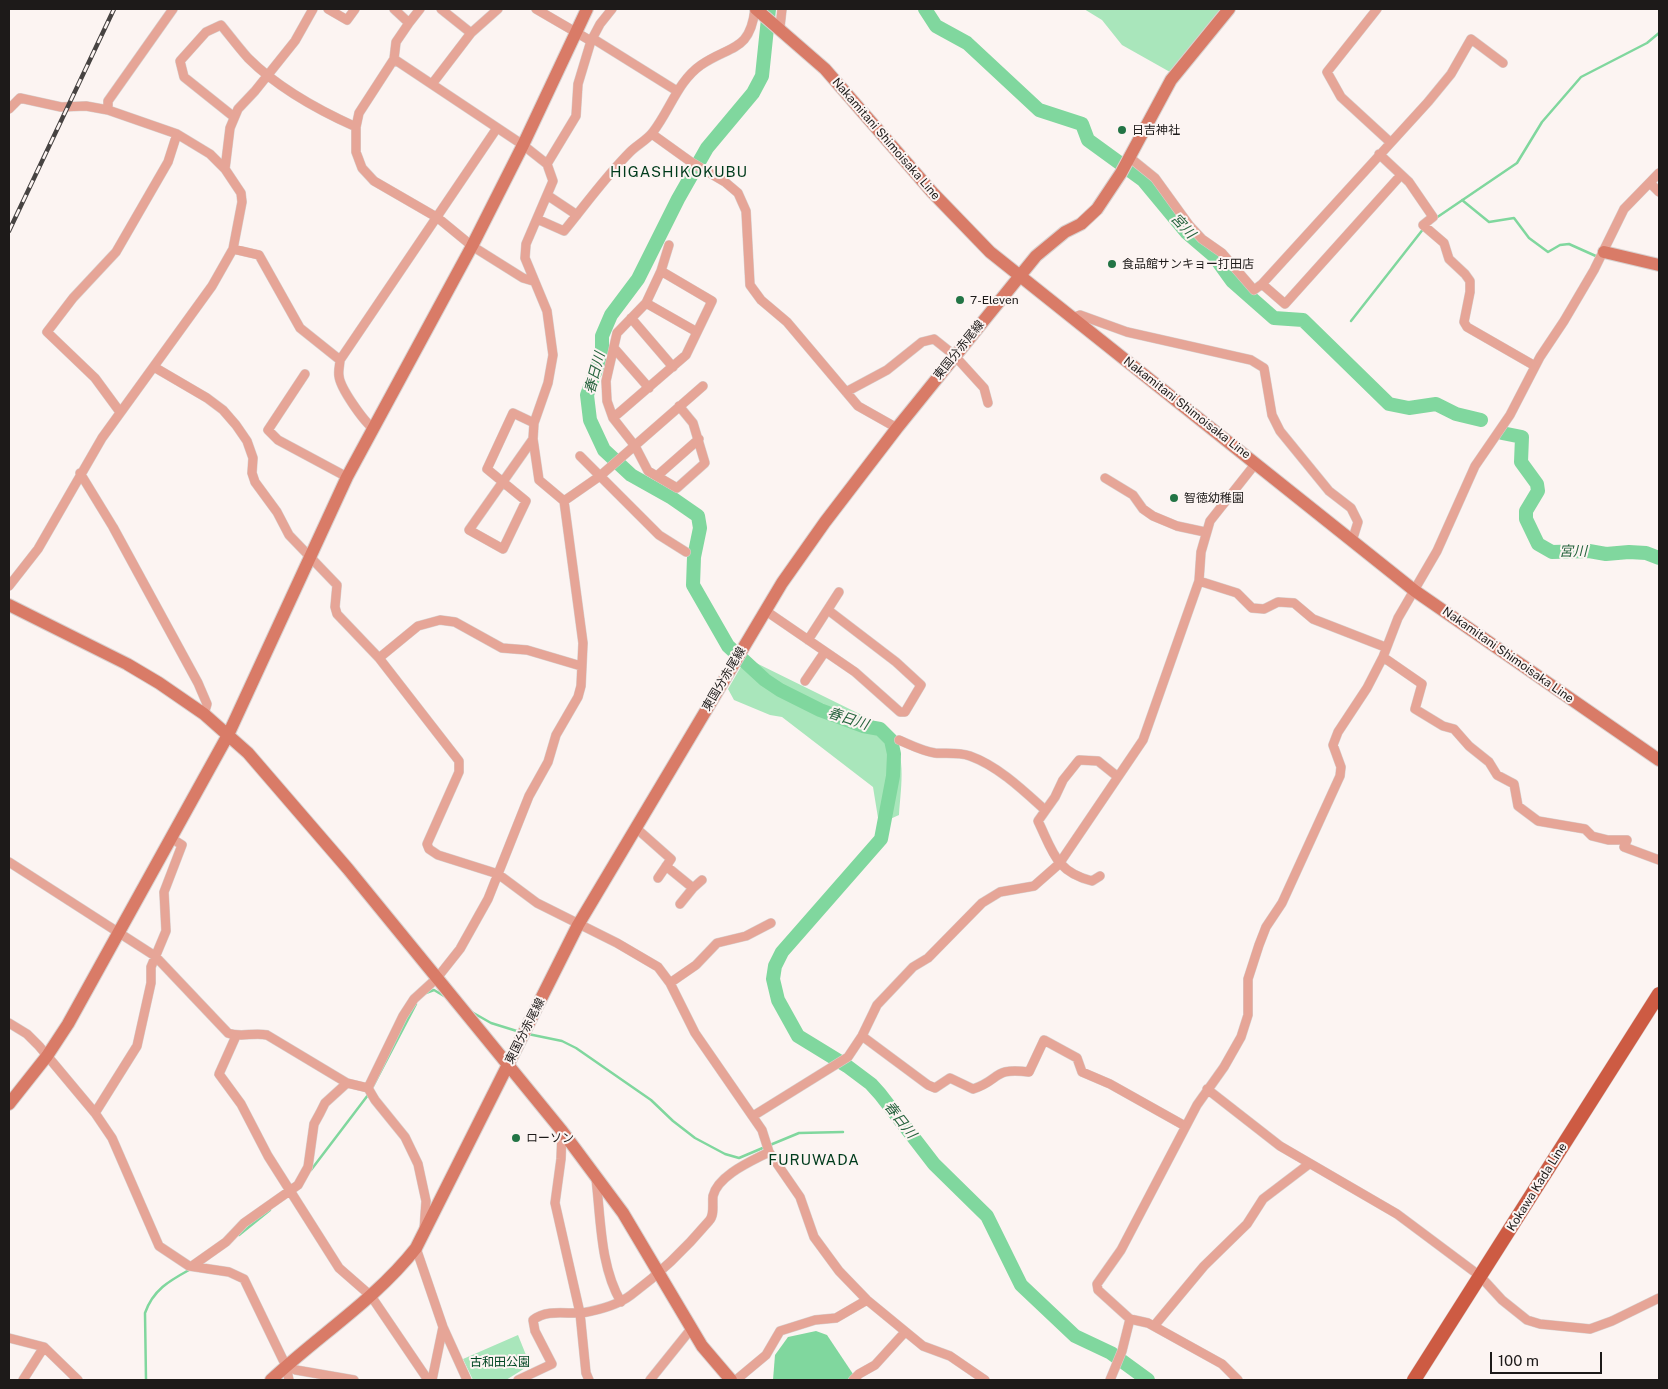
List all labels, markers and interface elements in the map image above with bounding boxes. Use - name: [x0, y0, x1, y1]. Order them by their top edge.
- street label: Nakamitani Shimoisaka Line: [829, 75, 943, 203]
- place label: 日吉神社: [1132, 123, 1180, 137]
- marker: 日吉神社: [1116, 124, 1128, 136]
- district label: HIGASHIKOKUBU: [608, 163, 750, 181]
- water label: 宮川: [1167, 210, 1199, 242]
- place label: 食品館サンキョー打田店: [1122, 257, 1254, 271]
- marker: 食品館サンキョー打田店: [1106, 258, 1118, 270]
- place label: 7-Eleven: [970, 293, 1019, 307]
- marker: 7-Eleven: [954, 294, 966, 306]
- street label: 東国分赤尾線: [931, 317, 987, 383]
- water label: 春日川: [581, 351, 609, 395]
- street label: Nakamitani Shimoisaka Line: [1121, 354, 1253, 462]
- place label: 智徳幼稚園: [1184, 491, 1244, 505]
- marker: 智徳幼稚園: [1168, 492, 1180, 504]
- water label: 宮川: [1559, 544, 1587, 560]
- street label: Nakamitani Shimoisaka Line: [1440, 604, 1576, 706]
- street label: 東国分赤尾線: [699, 644, 749, 714]
- water label: 春日川: [825, 705, 871, 733]
- street label: 東国分赤尾線: [502, 996, 548, 1066]
- water label: 春日川: [880, 1098, 920, 1142]
- place label: ローソン: [526, 1131, 574, 1145]
- marker: ローソン: [510, 1132, 522, 1144]
- street label: Kokawa Kada Line: [1504, 1140, 1570, 1234]
- district label: FURUWADA: [767, 1151, 861, 1169]
- scale bar: [1493, 1342, 1606, 1374]
- text: 100 m: [1498, 1352, 1539, 1369]
- park label: 古和田公園: [470, 1355, 530, 1369]

